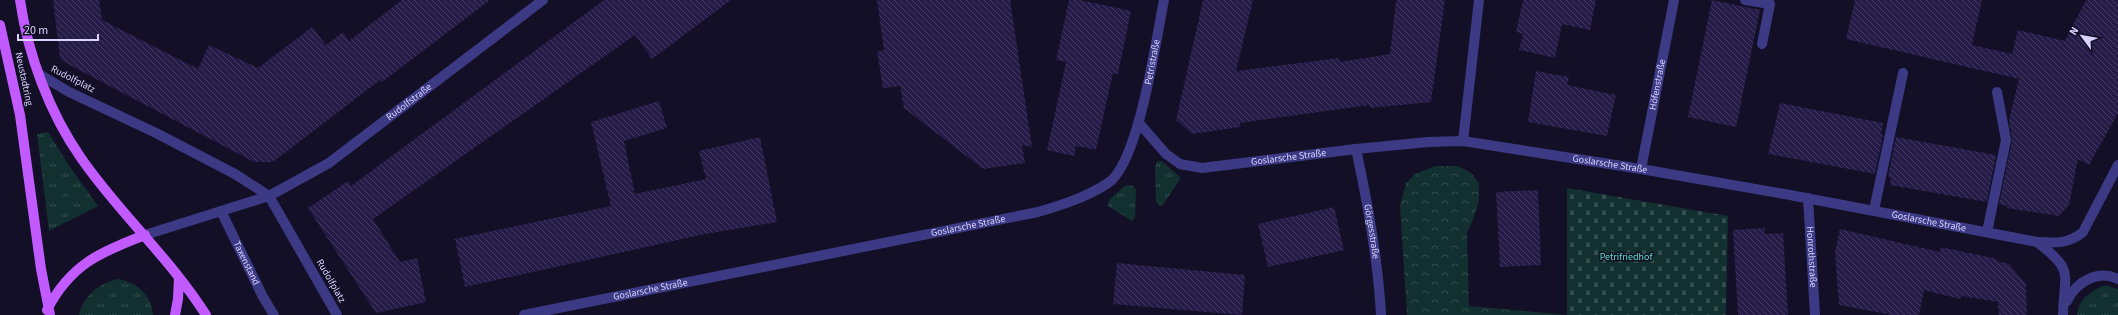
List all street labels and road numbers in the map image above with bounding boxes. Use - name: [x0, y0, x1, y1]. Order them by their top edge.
- street label: Petristraße: [1141, 38, 1164, 86]
- street label: Neustadtring: [11, 51, 37, 107]
- street label: Höfenstraße: [1646, 58, 1669, 111]
- street label: Rudolfplatz: [48, 62, 98, 96]
- street label: Rudolfstraße: [383, 80, 435, 124]
- street label: Goslarsche Straße: [1250, 146, 1327, 169]
- street label: Goslarsche Straße: [1572, 151, 1649, 177]
- street label: Görgesstraße: [1360, 203, 1383, 260]
- street label: Goslarsche Straße: [1890, 207, 1967, 235]
- street label: Goslarsche Straße: [930, 212, 1007, 240]
- street label: Honrothstraße: [1803, 226, 1820, 288]
- street label: Taxenstand: [230, 239, 263, 288]
- street label: Rudolfplatz: [313, 257, 349, 305]
- street label: Goslarsche Straße: [612, 275, 689, 304]

